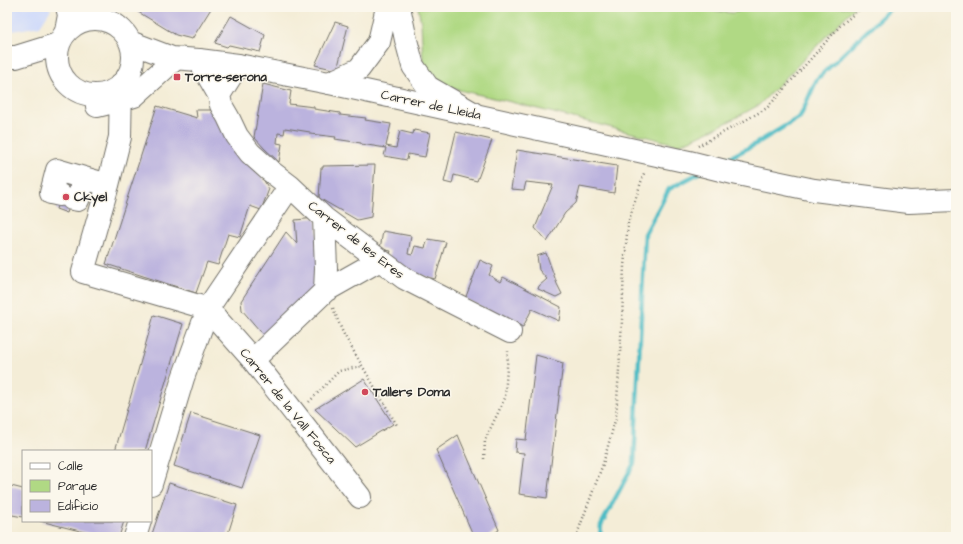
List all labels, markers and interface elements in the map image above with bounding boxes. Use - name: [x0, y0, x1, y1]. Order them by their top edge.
- place label: Torre-serona: [184, 68, 267, 86]
- marker: Torre-serona: [172, 72, 182, 82]
- street label: Carrer de Lleida: [379, 86, 483, 124]
- place label: Ckyel: [74, 188, 107, 207]
- marker: Ckyel: [61, 192, 71, 202]
- street label: Carrer de les Eres: [304, 197, 408, 284]
- street label: Carrer de la Vall Fosca: [236, 344, 341, 468]
- place label: Tallers Doma: [372, 383, 451, 401]
- marker: Tallers Doma: [360, 387, 370, 397]
- legend: [22, 450, 152, 522]
- text: Calle: [58, 458, 83, 475]
- text: Parque: [58, 478, 98, 495]
- text: Edificio: [58, 498, 98, 515]

